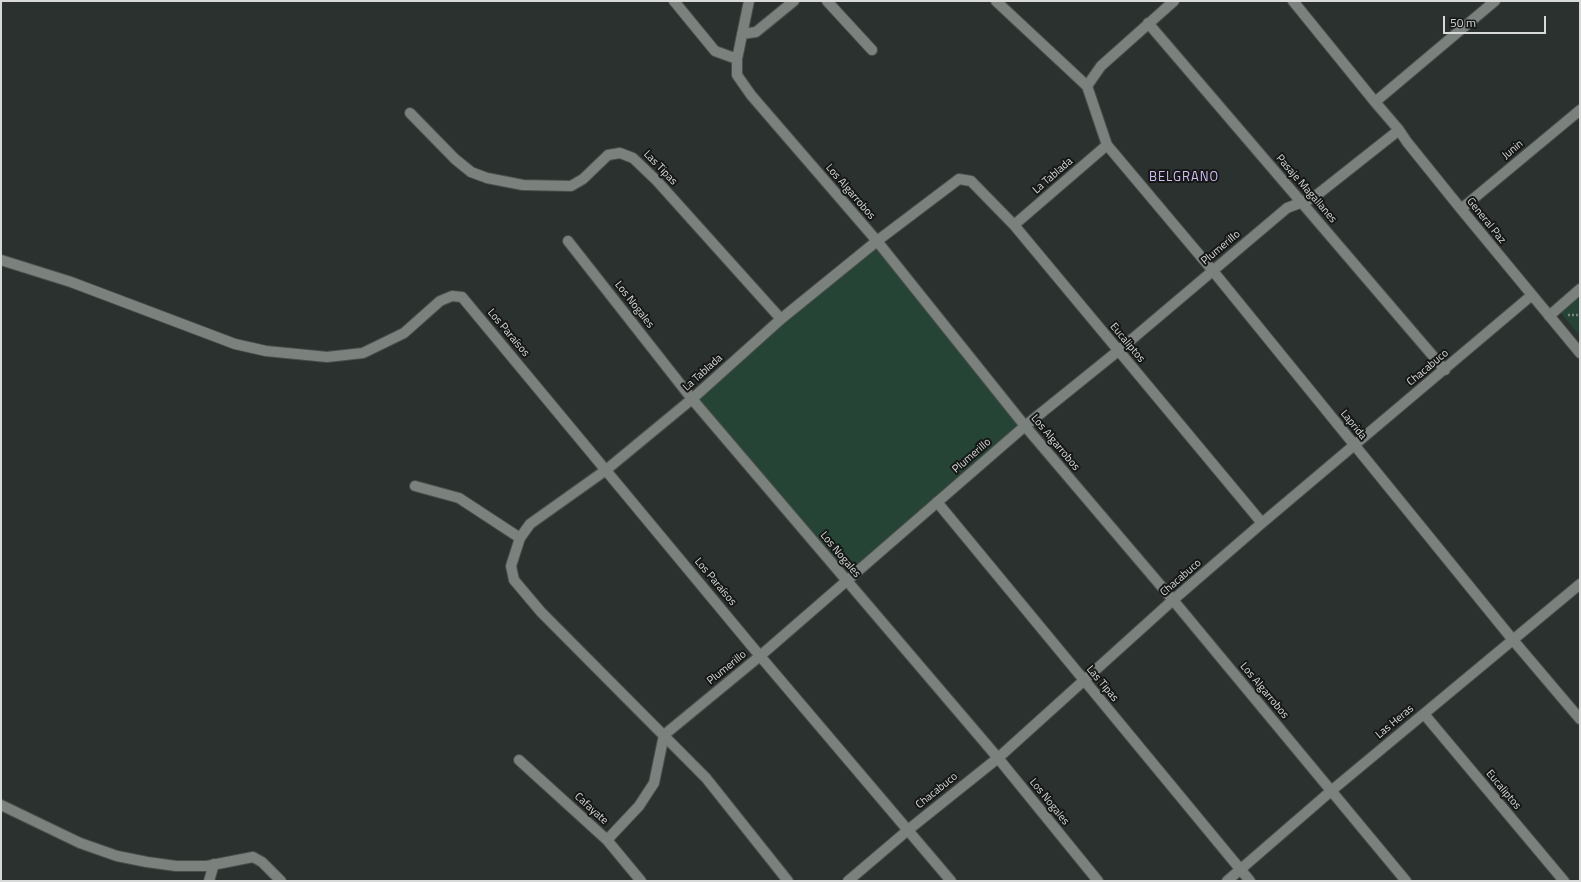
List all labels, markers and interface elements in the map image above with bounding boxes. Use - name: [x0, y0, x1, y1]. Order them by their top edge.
- scale bar: [1445, 8, 1548, 34]
- text: 50 m: [1450, 13, 1476, 32]
- street label: Junin: [1500, 137, 1526, 163]
- street label: Las Tipas: [640, 148, 680, 188]
- street label: Pasaje Magallanes: [1273, 152, 1339, 226]
- street label: La Tablada: [1030, 155, 1076, 197]
- street label: Los Algarrobos: [822, 162, 878, 222]
- district label: BELGRANO: [1149, 170, 1219, 186]
- street label: General Paz: [1464, 195, 1508, 247]
- street label: Plumerillo: [1199, 228, 1243, 268]
- street label: Los Nogales: [612, 279, 656, 331]
- street label: Los Paraísos: [484, 306, 532, 360]
- street label: Eucaliptos: [1107, 321, 1147, 365]
- street label: Chacabuco: [1405, 347, 1451, 389]
- street label: La Tablada: [680, 352, 726, 394]
- street label: Laprida: [1337, 408, 1369, 442]
- street label: Los Algarrobos: [1028, 412, 1082, 474]
- street label: Plumerillo: [950, 436, 994, 476]
- street label: Los Nogales: [817, 529, 863, 581]
- street label: Los Paraísos: [691, 555, 739, 609]
- street label: Chacabuco: [1158, 557, 1204, 599]
- street label: Plumerillo: [705, 648, 749, 688]
- street label: Los Algarrobos: [1237, 660, 1291, 722]
- street label: Las Tipas: [1083, 663, 1121, 705]
- street label: Las Heras: [1373, 702, 1417, 742]
- street label: Eucaliptos: [1483, 768, 1523, 812]
- street label: Chacabuco: [913, 770, 961, 812]
- street label: Los Nogales: [1026, 776, 1072, 828]
- street label: Cafayate: [571, 790, 611, 828]

